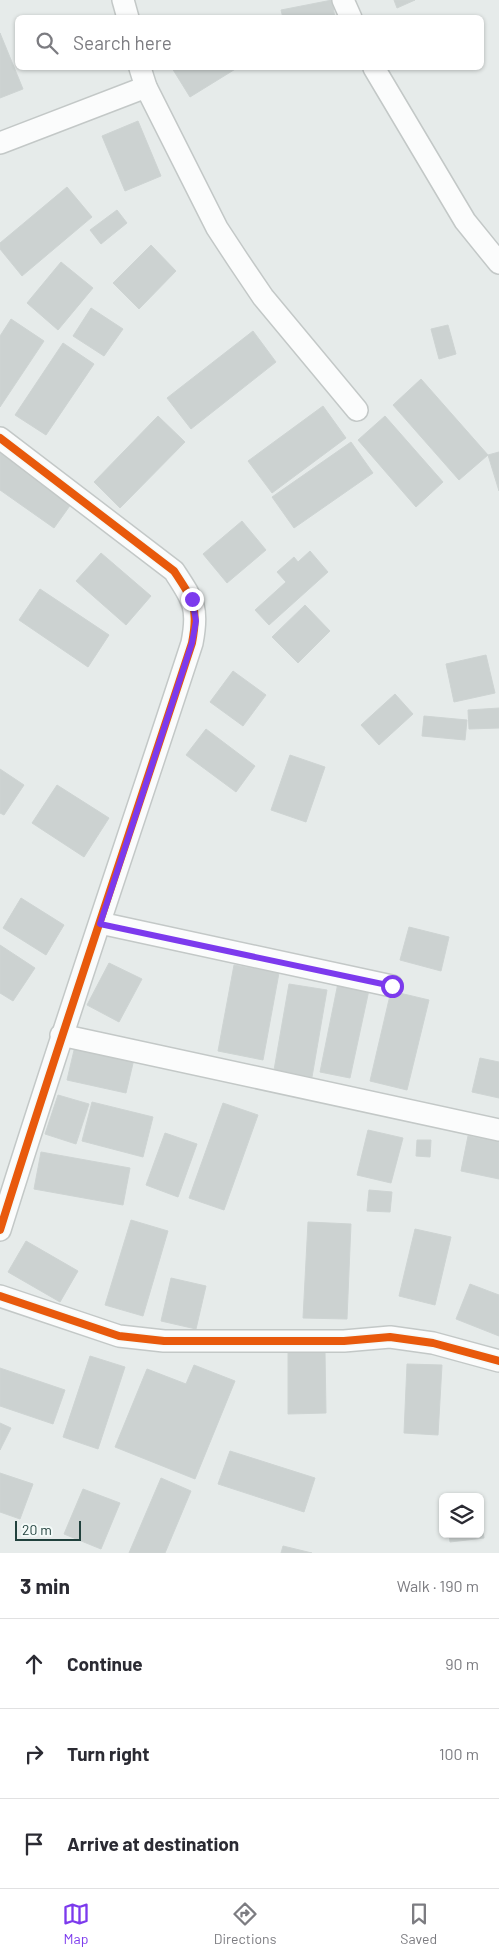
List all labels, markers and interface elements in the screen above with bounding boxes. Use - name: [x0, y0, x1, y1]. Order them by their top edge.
- search box: [15, 15, 484, 70]
- icon: search: [33, 29, 61, 57]
- text: Search here: [73, 31, 172, 54]
- route end: [181, 588, 204, 611]
- route start: [381, 975, 404, 998]
- map controls: [439, 1493, 484, 1538]
- button: layers: [439, 1493, 484, 1538]
- scale bar: [15, 1518, 81, 1541]
- text: 20 m: [22, 1521, 52, 1538]
- text: 3 min: [20, 1573, 70, 1598]
- text: Walk · 190 m: [397, 1576, 479, 1595]
- icon: ahead: [20, 1650, 48, 1678]
- text: Continue: [67, 1652, 143, 1675]
- text: 90 m: [445, 1654, 479, 1673]
- icon: right: [20, 1740, 48, 1768]
- text: Turn right: [67, 1742, 149, 1765]
- text: 100 m: [439, 1744, 479, 1763]
- icon: arrive: [20, 1830, 48, 1858]
- text: Arrive at destination: [67, 1832, 239, 1855]
- tab: Map: [62, 1900, 90, 1947]
- tab: Directions: [214, 1900, 276, 1947]
- tab: Saved: [400, 1900, 437, 1947]

